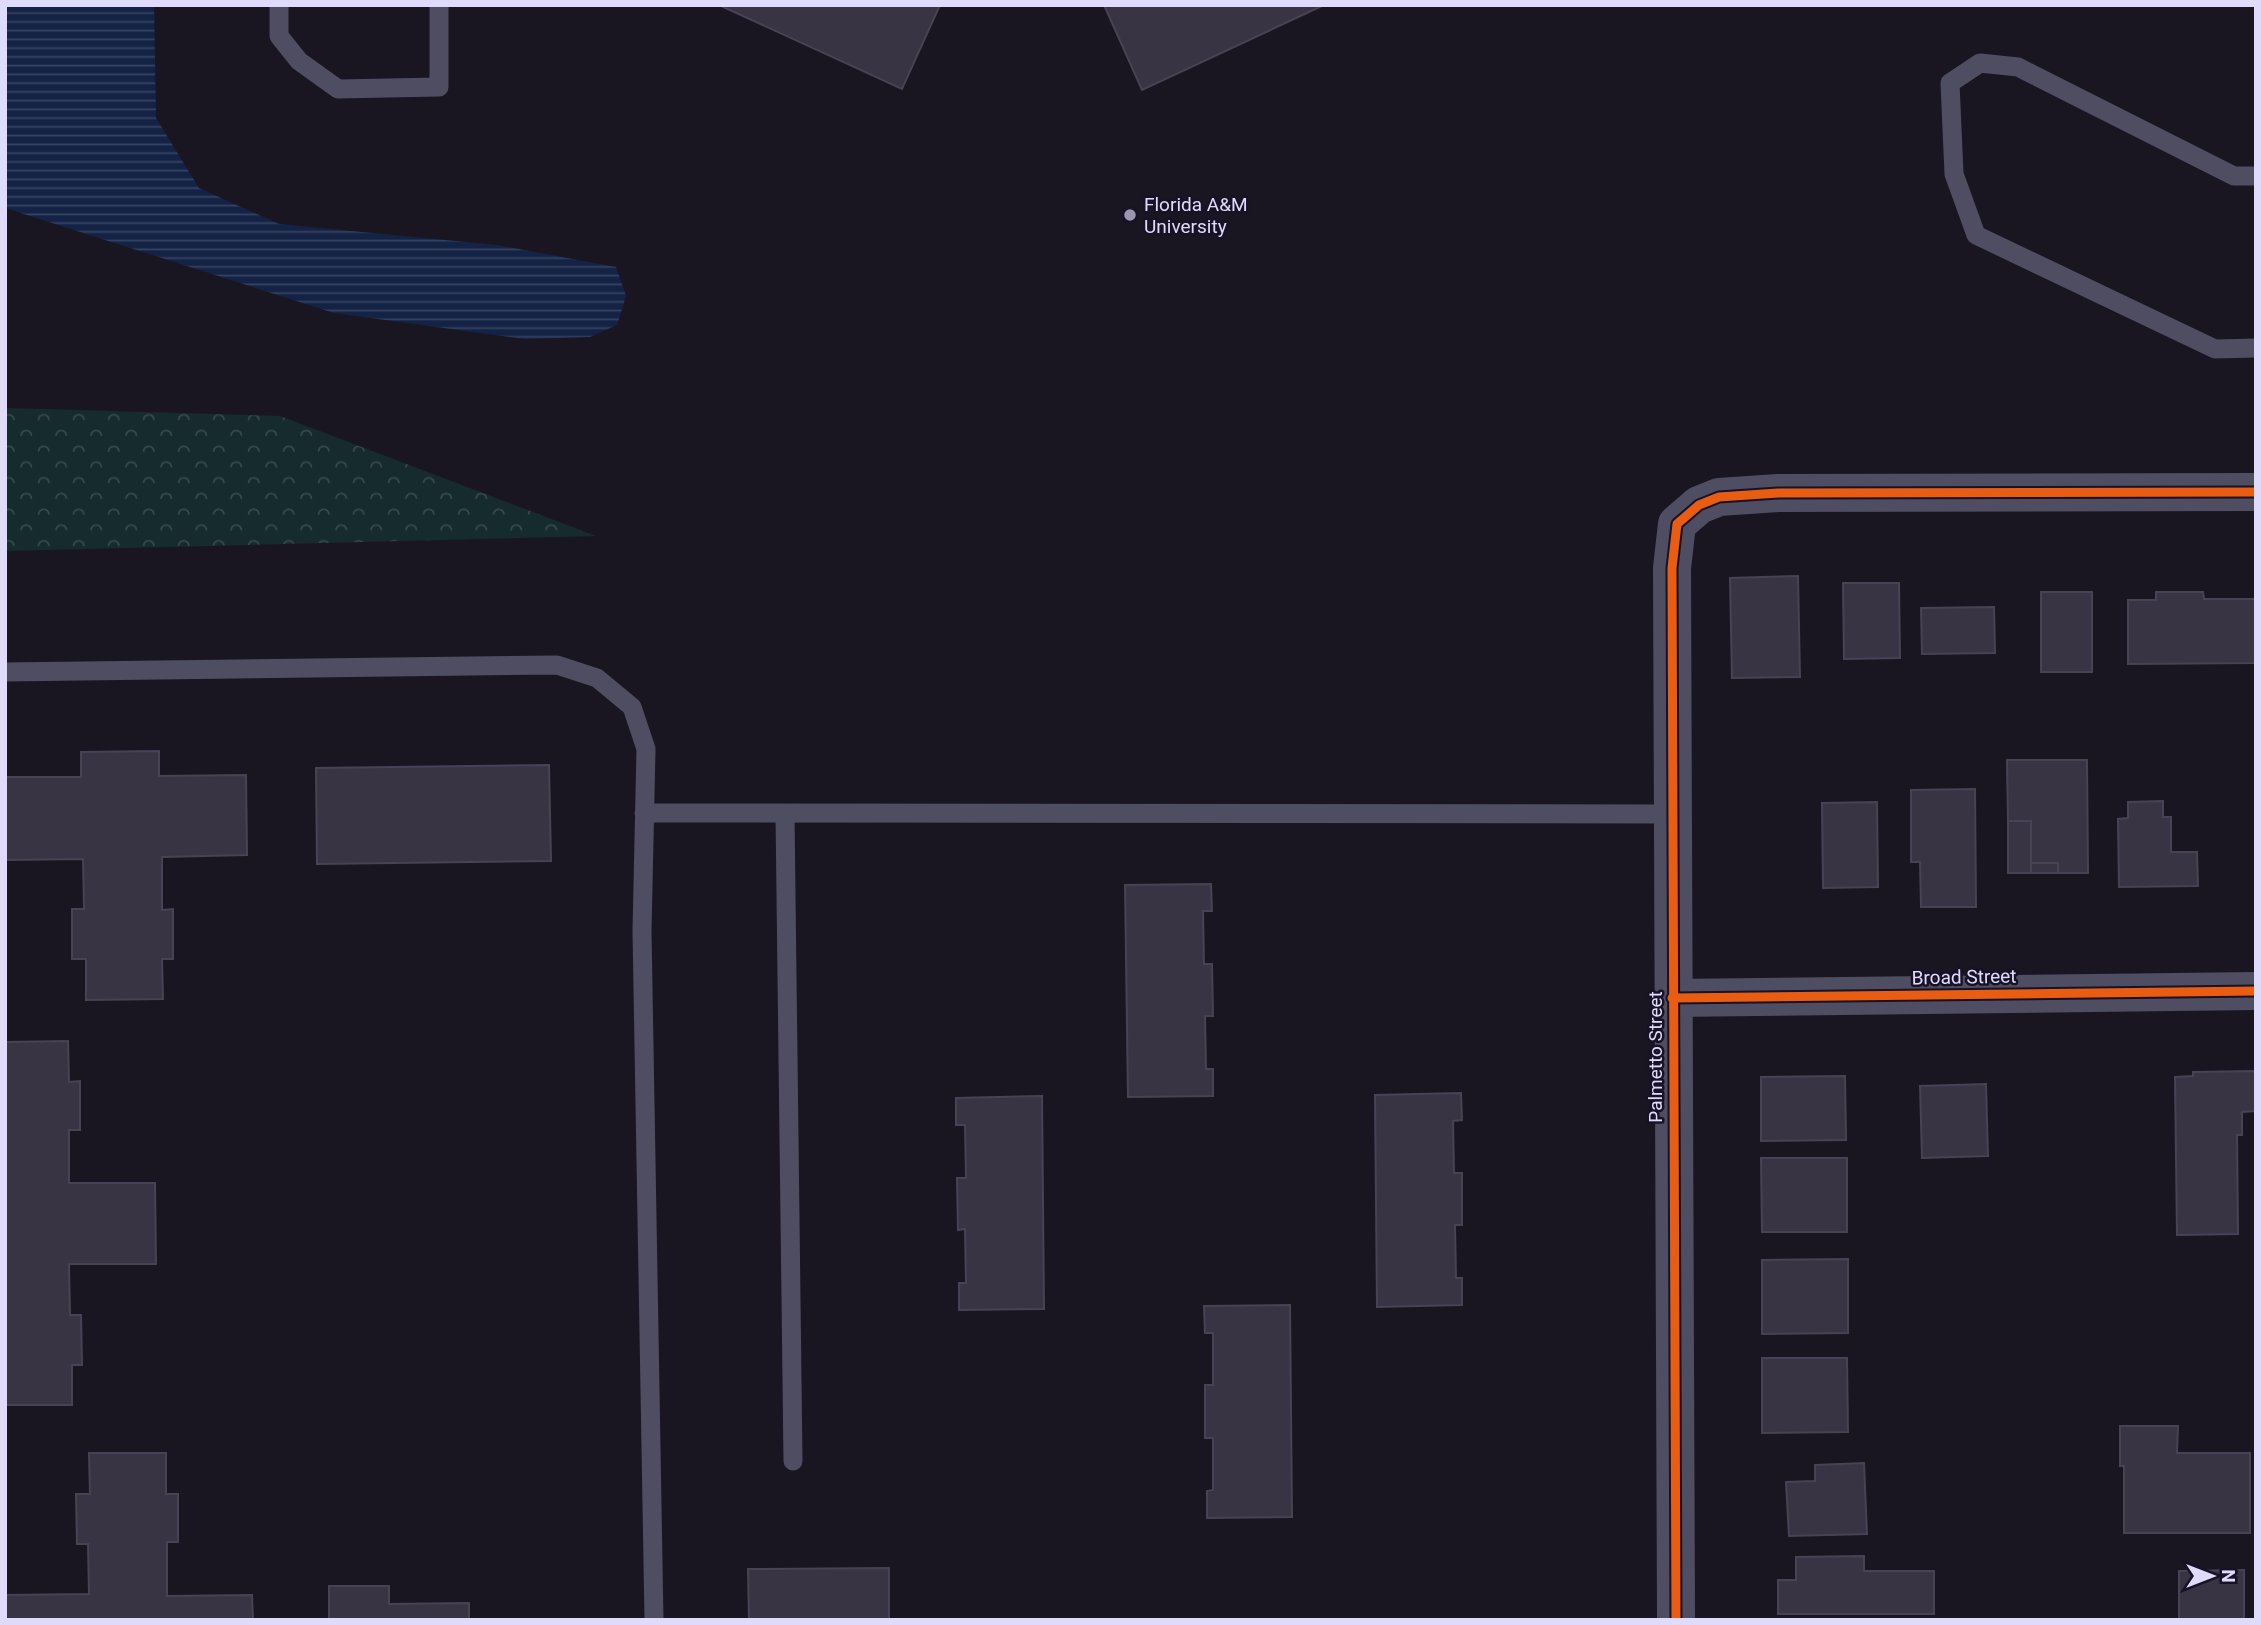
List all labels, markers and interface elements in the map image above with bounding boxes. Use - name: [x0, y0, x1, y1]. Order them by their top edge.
- place label: Florida A&M University: [1144, 193, 1248, 238]
- marker: Florida A&M University: [1122, 207, 1138, 223]
- street label: Broad Street: [1911, 965, 2017, 989]
- street label: Palmetto Street: [1644, 991, 1667, 1123]
- north arrow: [2177, 1541, 2247, 1611]
- text: N: [2217, 1569, 2240, 1583]

